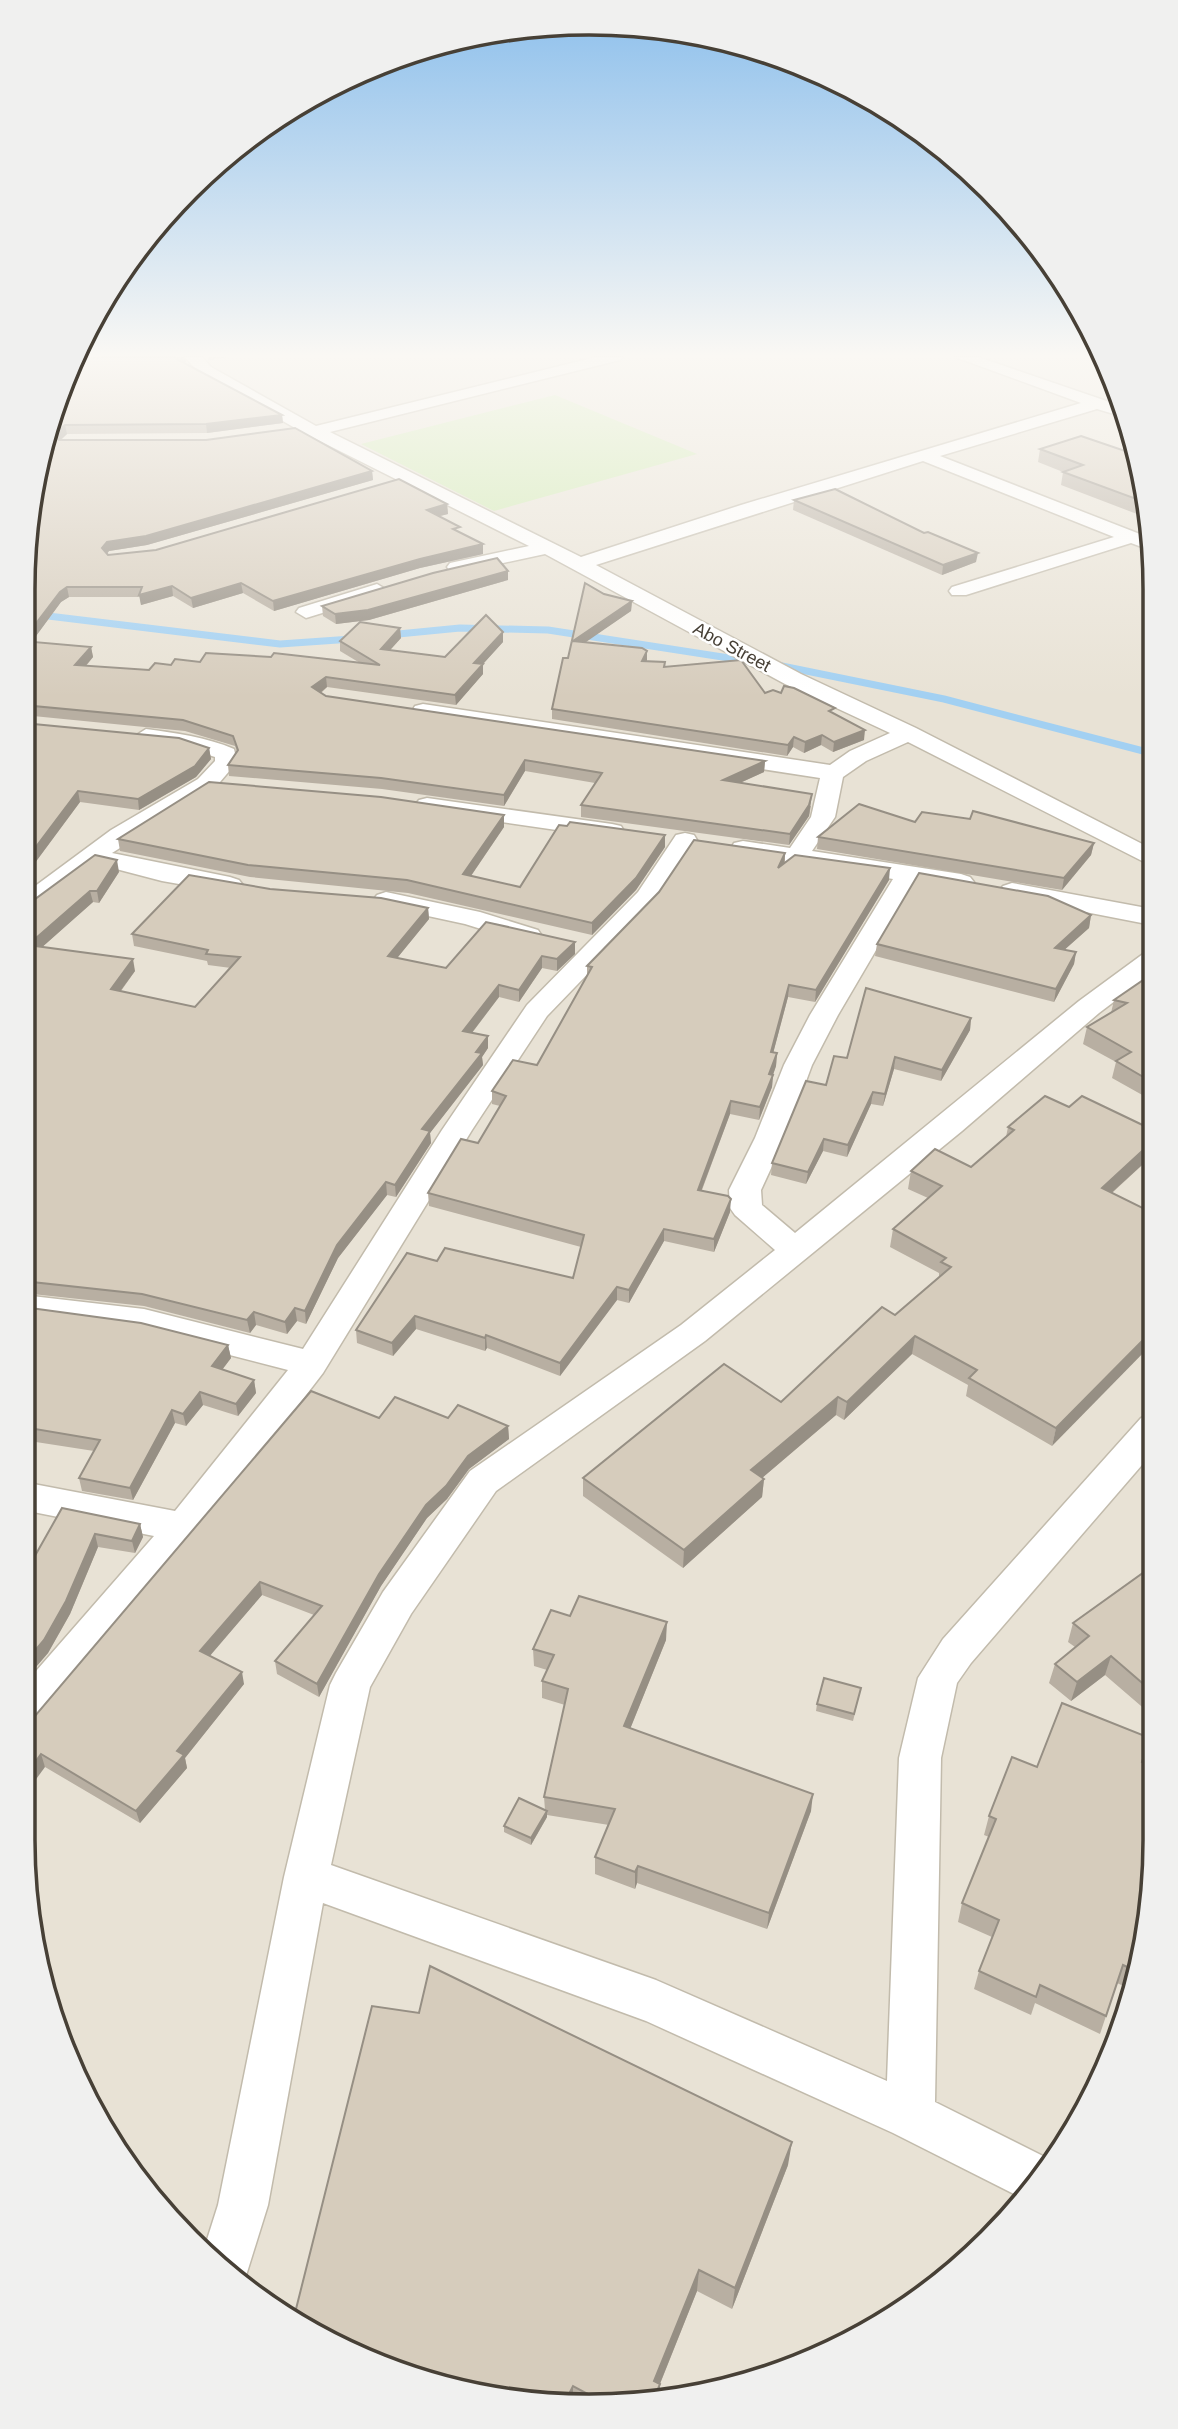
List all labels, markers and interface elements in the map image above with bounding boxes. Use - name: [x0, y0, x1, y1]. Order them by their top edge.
- street label: Abo Street: [690, 618, 774, 676]

